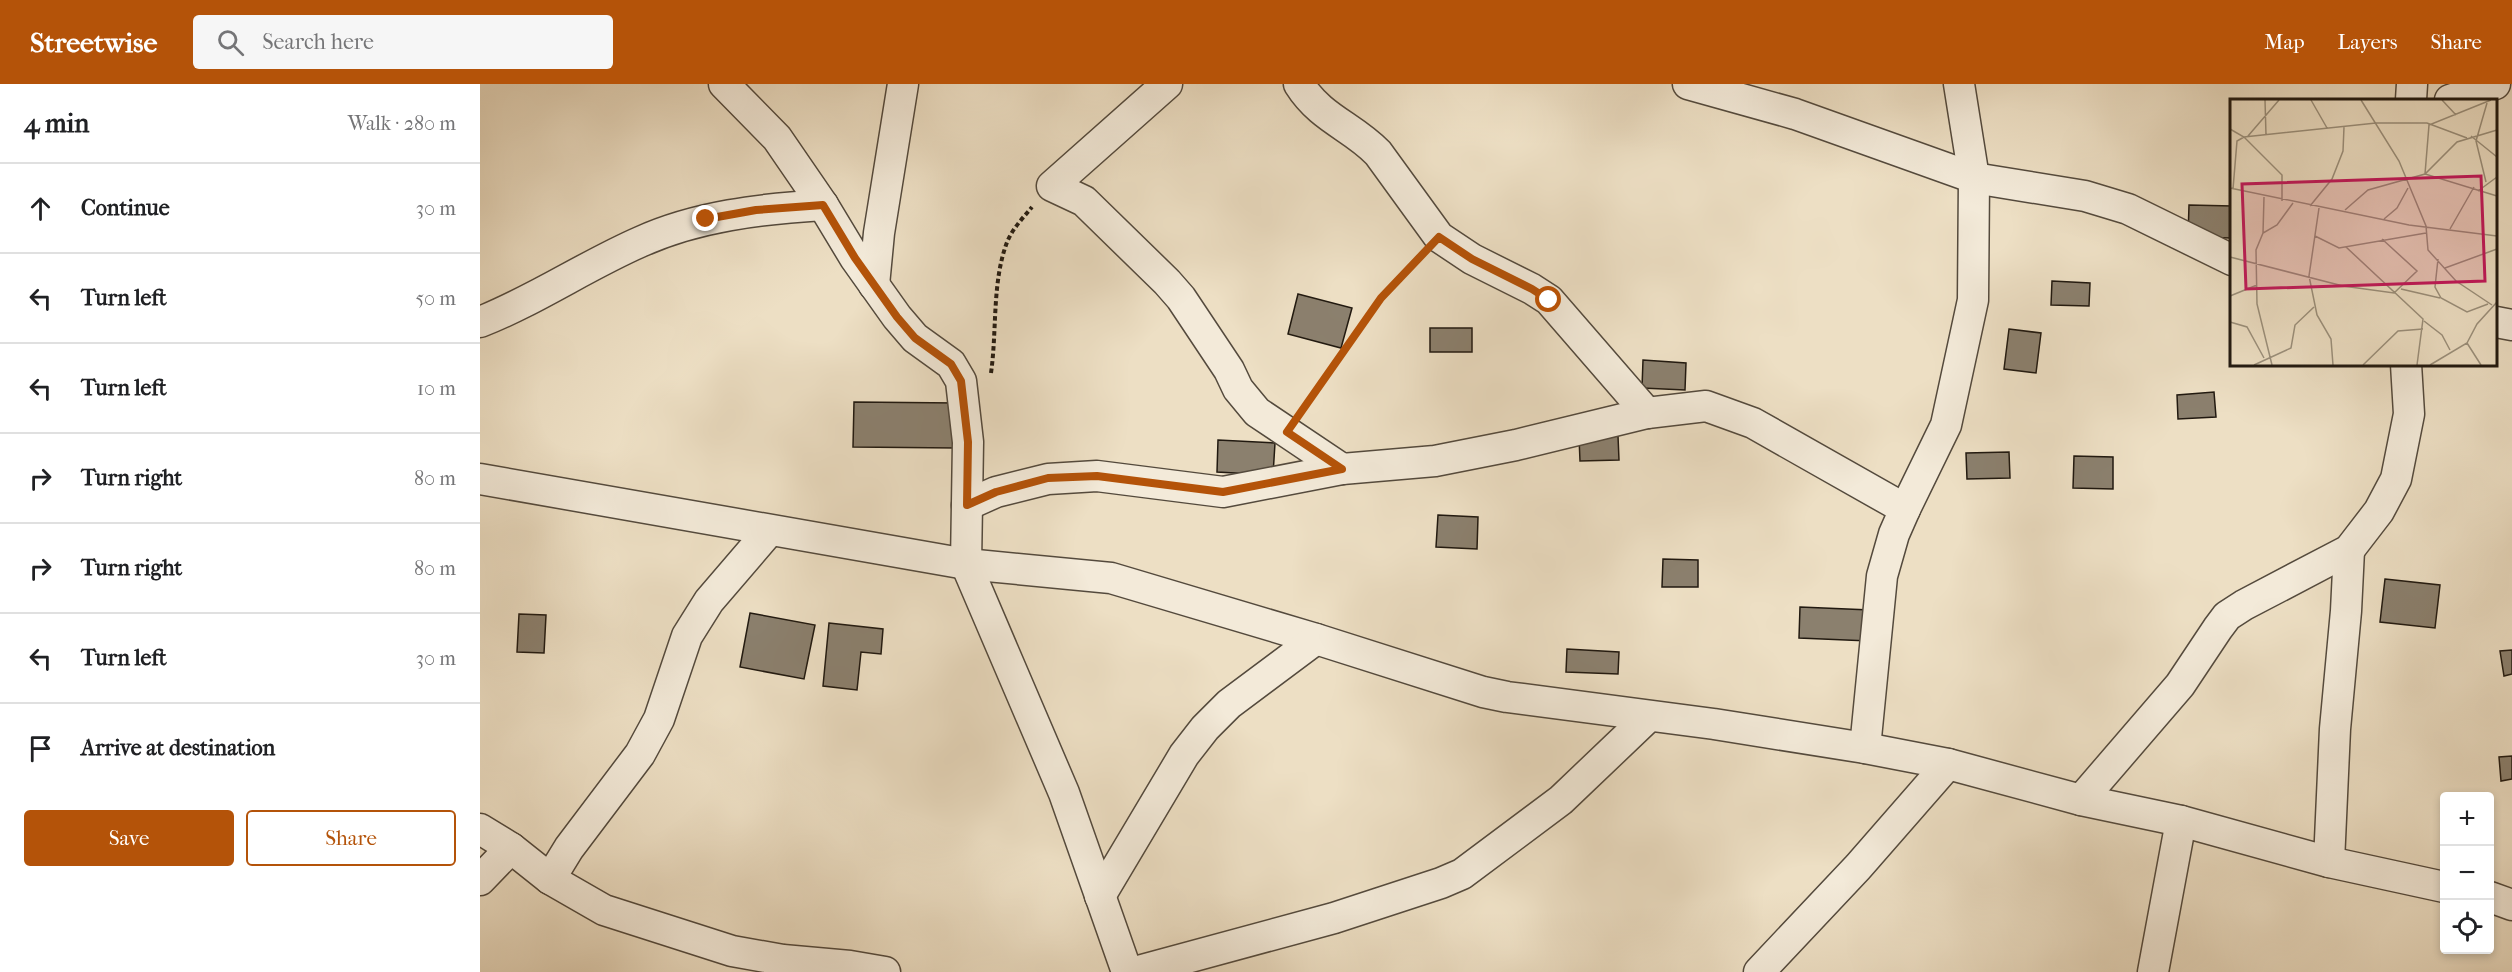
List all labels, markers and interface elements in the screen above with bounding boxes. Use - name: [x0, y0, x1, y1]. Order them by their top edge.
- search box: [193, 15, 613, 69]
- text: Streetwise: [30, 26, 157, 59]
- icon: search: [214, 26, 247, 59]
- text: Search here: [262, 29, 374, 55]
- text: Map: [2264, 30, 2305, 54]
- text: Layers: [2338, 30, 2397, 54]
- text: Share: [2430, 30, 2482, 54]
- inset map: [2230, 99, 2497, 366]
- text: 4 min: [24, 108, 89, 139]
- text: Walk · 280 m: [348, 112, 456, 135]
- icon: ahead: [24, 192, 57, 225]
- text: Continue: [81, 195, 170, 221]
- text: 30 m: [416, 197, 456, 220]
- route end: [692, 205, 718, 231]
- icon: left: [24, 282, 57, 315]
- text: Turn left: [81, 285, 167, 311]
- route start: [1535, 286, 1561, 312]
- text: 50 m: [415, 287, 456, 310]
- icon: left: [24, 372, 57, 405]
- text: Turn left: [81, 375, 167, 401]
- text: 10 m: [417, 377, 456, 400]
- icon: right: [24, 462, 57, 495]
- text: Turn right: [81, 465, 182, 491]
- text: 80 m: [414, 467, 456, 490]
- icon: right: [24, 552, 57, 585]
- text: Turn right: [81, 555, 182, 581]
- text: 80 m: [414, 557, 456, 580]
- icon: left: [24, 642, 57, 675]
- text: Turn left: [81, 645, 167, 671]
- text: 30 m: [416, 647, 456, 670]
- icon: arrive: [24, 732, 57, 765]
- text: Arrive at destination: [81, 735, 275, 761]
- map controls: [2440, 792, 2494, 954]
- button: +: [2440, 792, 2494, 846]
- button: Save: [24, 810, 234, 866]
- button: Share: [246, 810, 456, 866]
- button: −: [2440, 846, 2494, 900]
- button: locate: [2440, 900, 2494, 954]

